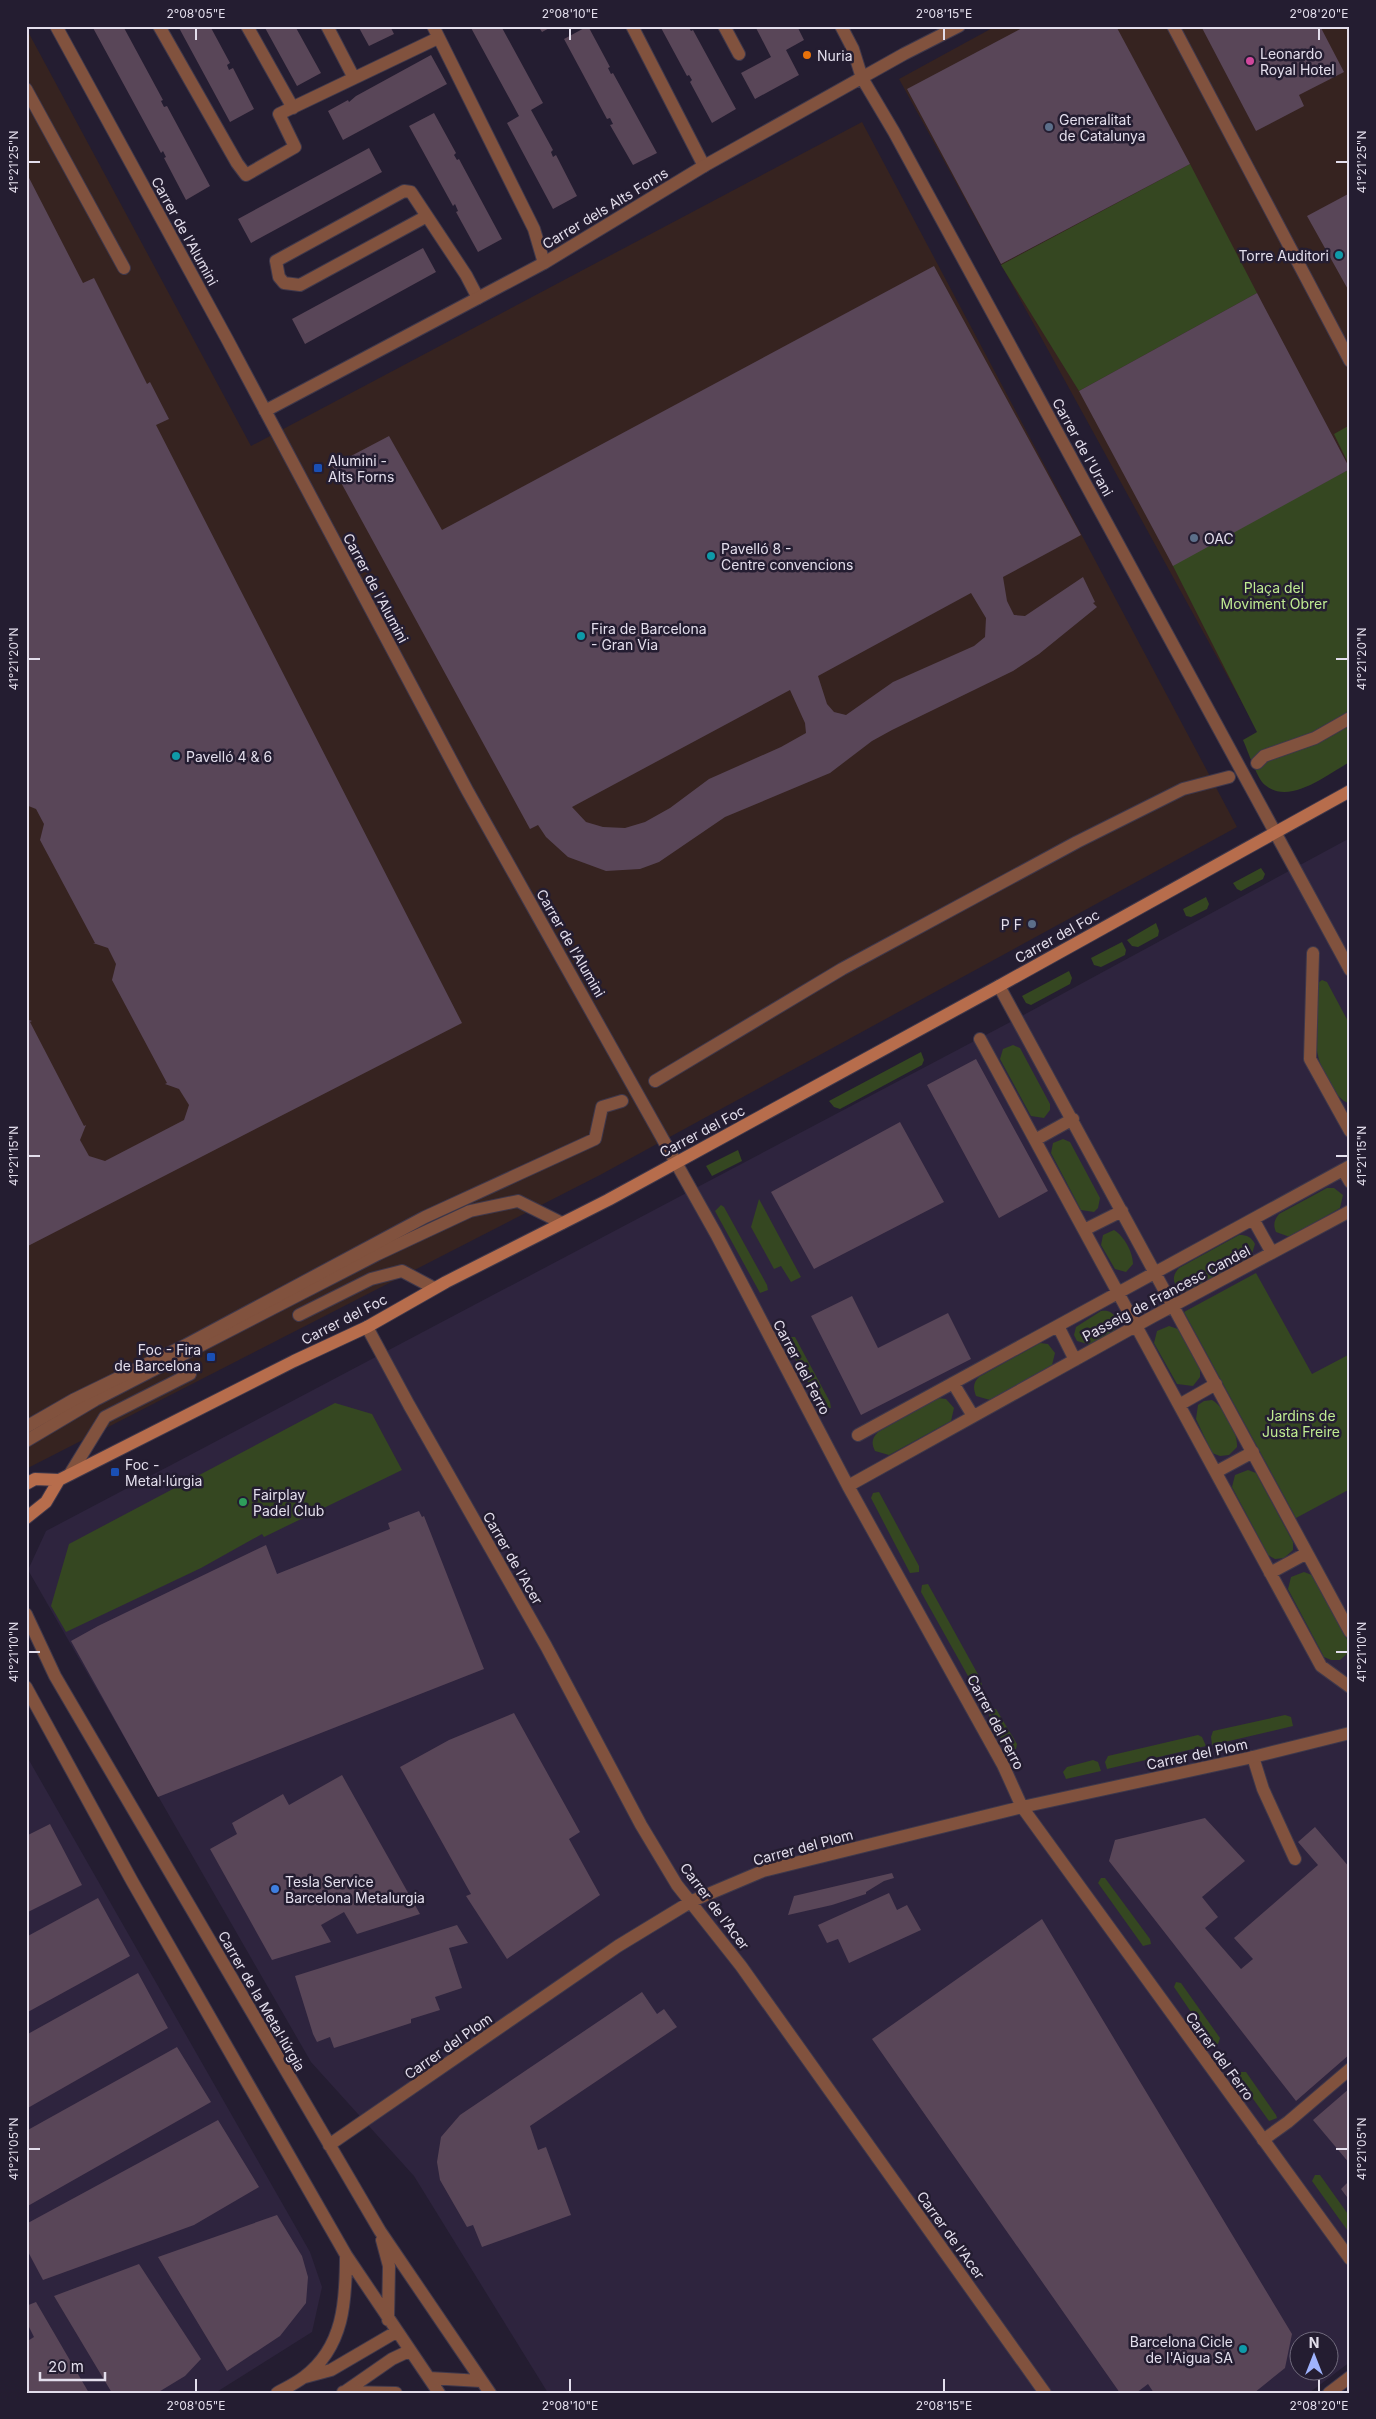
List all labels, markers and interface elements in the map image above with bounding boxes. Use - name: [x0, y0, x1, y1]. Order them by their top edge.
- text: 2°08'05"E: [166, 6, 226, 21]
- text: 2°08'10"E: [542, 6, 598, 21]
- text: 2°08'15"E: [916, 6, 972, 21]
- text: 2°08'20"E: [1289, 6, 1349, 21]
- place label: Leonardo Royal Hotel: [1260, 45, 1335, 78]
- place label: Nuria: [817, 47, 853, 64]
- marker: Nuria: [801, 49, 813, 61]
- marker: Leonardo Royal Hotel: [1244, 55, 1256, 67]
- place label: Generalitat de Catalunya: [1059, 111, 1146, 144]
- marker: Generalitat de Catalunya: [1043, 121, 1055, 133]
- text: 41°21'25"N: [6, 131, 21, 193]
- text: 41°21'25"N: [1354, 131, 1369, 193]
- street label: Carrer dels Alts Forns: [539, 164, 671, 252]
- street label: Carrer de l'Alumini: [148, 174, 222, 288]
- place label: Torre Auditori: [1238, 247, 1329, 264]
- marker: Torre Auditori: [1333, 249, 1345, 261]
- street label: Carrer de l'Urani: [1049, 395, 1117, 499]
- place label: Alumini - Alts Forns: [328, 452, 394, 485]
- marker: Alumini - Alts Forns: [312, 462, 324, 474]
- street label: Carrer de l'Alumini: [340, 530, 412, 646]
- place label: OAC: [1204, 530, 1234, 547]
- marker: OAC: [1188, 532, 1200, 544]
- place label: Pavelló 8 - Centre convencions: [721, 540, 853, 573]
- marker: Pavelló 8 - Centre convencions: [705, 550, 717, 562]
- park label: Plaça del Moviment Obrer: [1221, 579, 1328, 612]
- place label: Fira de Barcelona - Gran Via: [591, 620, 707, 653]
- text: 41°21'20"N: [6, 627, 21, 691]
- text: 41°21'20"N: [1354, 627, 1369, 691]
- marker: Fira de Barcelona - Gran Via: [575, 630, 587, 642]
- place label: Pavelló 4 & 6: [186, 748, 272, 765]
- marker: Pavelló 4 & 6: [170, 750, 182, 762]
- street label: Carrer de l'Alumini: [533, 886, 609, 1000]
- street label: Carrer del Foc: [1012, 906, 1102, 966]
- place label: P F: [1001, 916, 1022, 933]
- marker: P F: [1026, 918, 1038, 930]
- street label: Carrer del Foc: [656, 1101, 748, 1161]
- text: 41°21'15"N: [6, 1126, 21, 1186]
- text: 41°21'15"N: [1354, 1126, 1369, 1186]
- street label: Passeig de Francesc Candel: [1079, 1241, 1253, 1345]
- street label: Carrer del Foc: [298, 1290, 390, 1348]
- street label: Carrer del Ferro: [770, 1317, 834, 1417]
- place label: Foc - Fira de Barcelona: [114, 1341, 201, 1374]
- marker: Foc - Fira de Barcelona: [205, 1351, 217, 1363]
- park label: Jardins de Justa Freire: [1262, 1407, 1340, 1440]
- place label: Foc - Metal·lúrgia: [125, 1456, 202, 1489]
- marker: Foc - Metal·lúrgia: [109, 1466, 121, 1478]
- place label: Fairplay Padel Club: [253, 1486, 324, 1519]
- marker: Fairplay Padel Club: [237, 1496, 249, 1508]
- street label: Carrer de l'Acer: [480, 1509, 546, 1607]
- text: 41°21'10"N: [6, 1622, 21, 1682]
- text: 41°21'10"N: [1354, 1622, 1369, 1682]
- street label: Carrer del Ferro: [964, 1672, 1028, 1772]
- street label: Carrer del Plom: [1145, 1735, 1249, 1773]
- street label: Carrer del Plom: [751, 1825, 855, 1869]
- street label: Carrer de l'Acer: [677, 1859, 753, 1953]
- place label: Tesla Service Barcelona Metalurgia: [285, 1873, 425, 1906]
- marker: Tesla Service Barcelona Metalurgia: [269, 1883, 281, 1895]
- street label: Carrer de la Metal·lúrgia: [215, 1928, 309, 2074]
- street label: Carrer del Plom: [401, 2009, 495, 2083]
- street label: Carrer del Ferro: [1182, 2009, 1258, 2103]
- text: 41°21'05"N: [6, 2117, 21, 2181]
- text: 41°21'05"N: [1354, 2117, 1369, 2181]
- street label: Carrer de l'Acer: [913, 2188, 989, 2282]
- north arrow: [1288, 2332, 1338, 2382]
- place label: Barcelona Cicle de l'Aigua SA: [1130, 2333, 1233, 2366]
- text: N: [1309, 2334, 1319, 2351]
- marker: Barcelona Cicle de l'Aigua SA: [1237, 2343, 1249, 2355]
- scale bar: [40, 2349, 105, 2381]
- text: 20 m: [48, 2357, 84, 2376]
- text: 2°08'05"E: [166, 2398, 226, 2413]
- text: 2°08'10"E: [542, 2398, 598, 2413]
- text: 2°08'15"E: [916, 2398, 972, 2413]
- text: 2°08'20"E: [1289, 2398, 1349, 2413]

